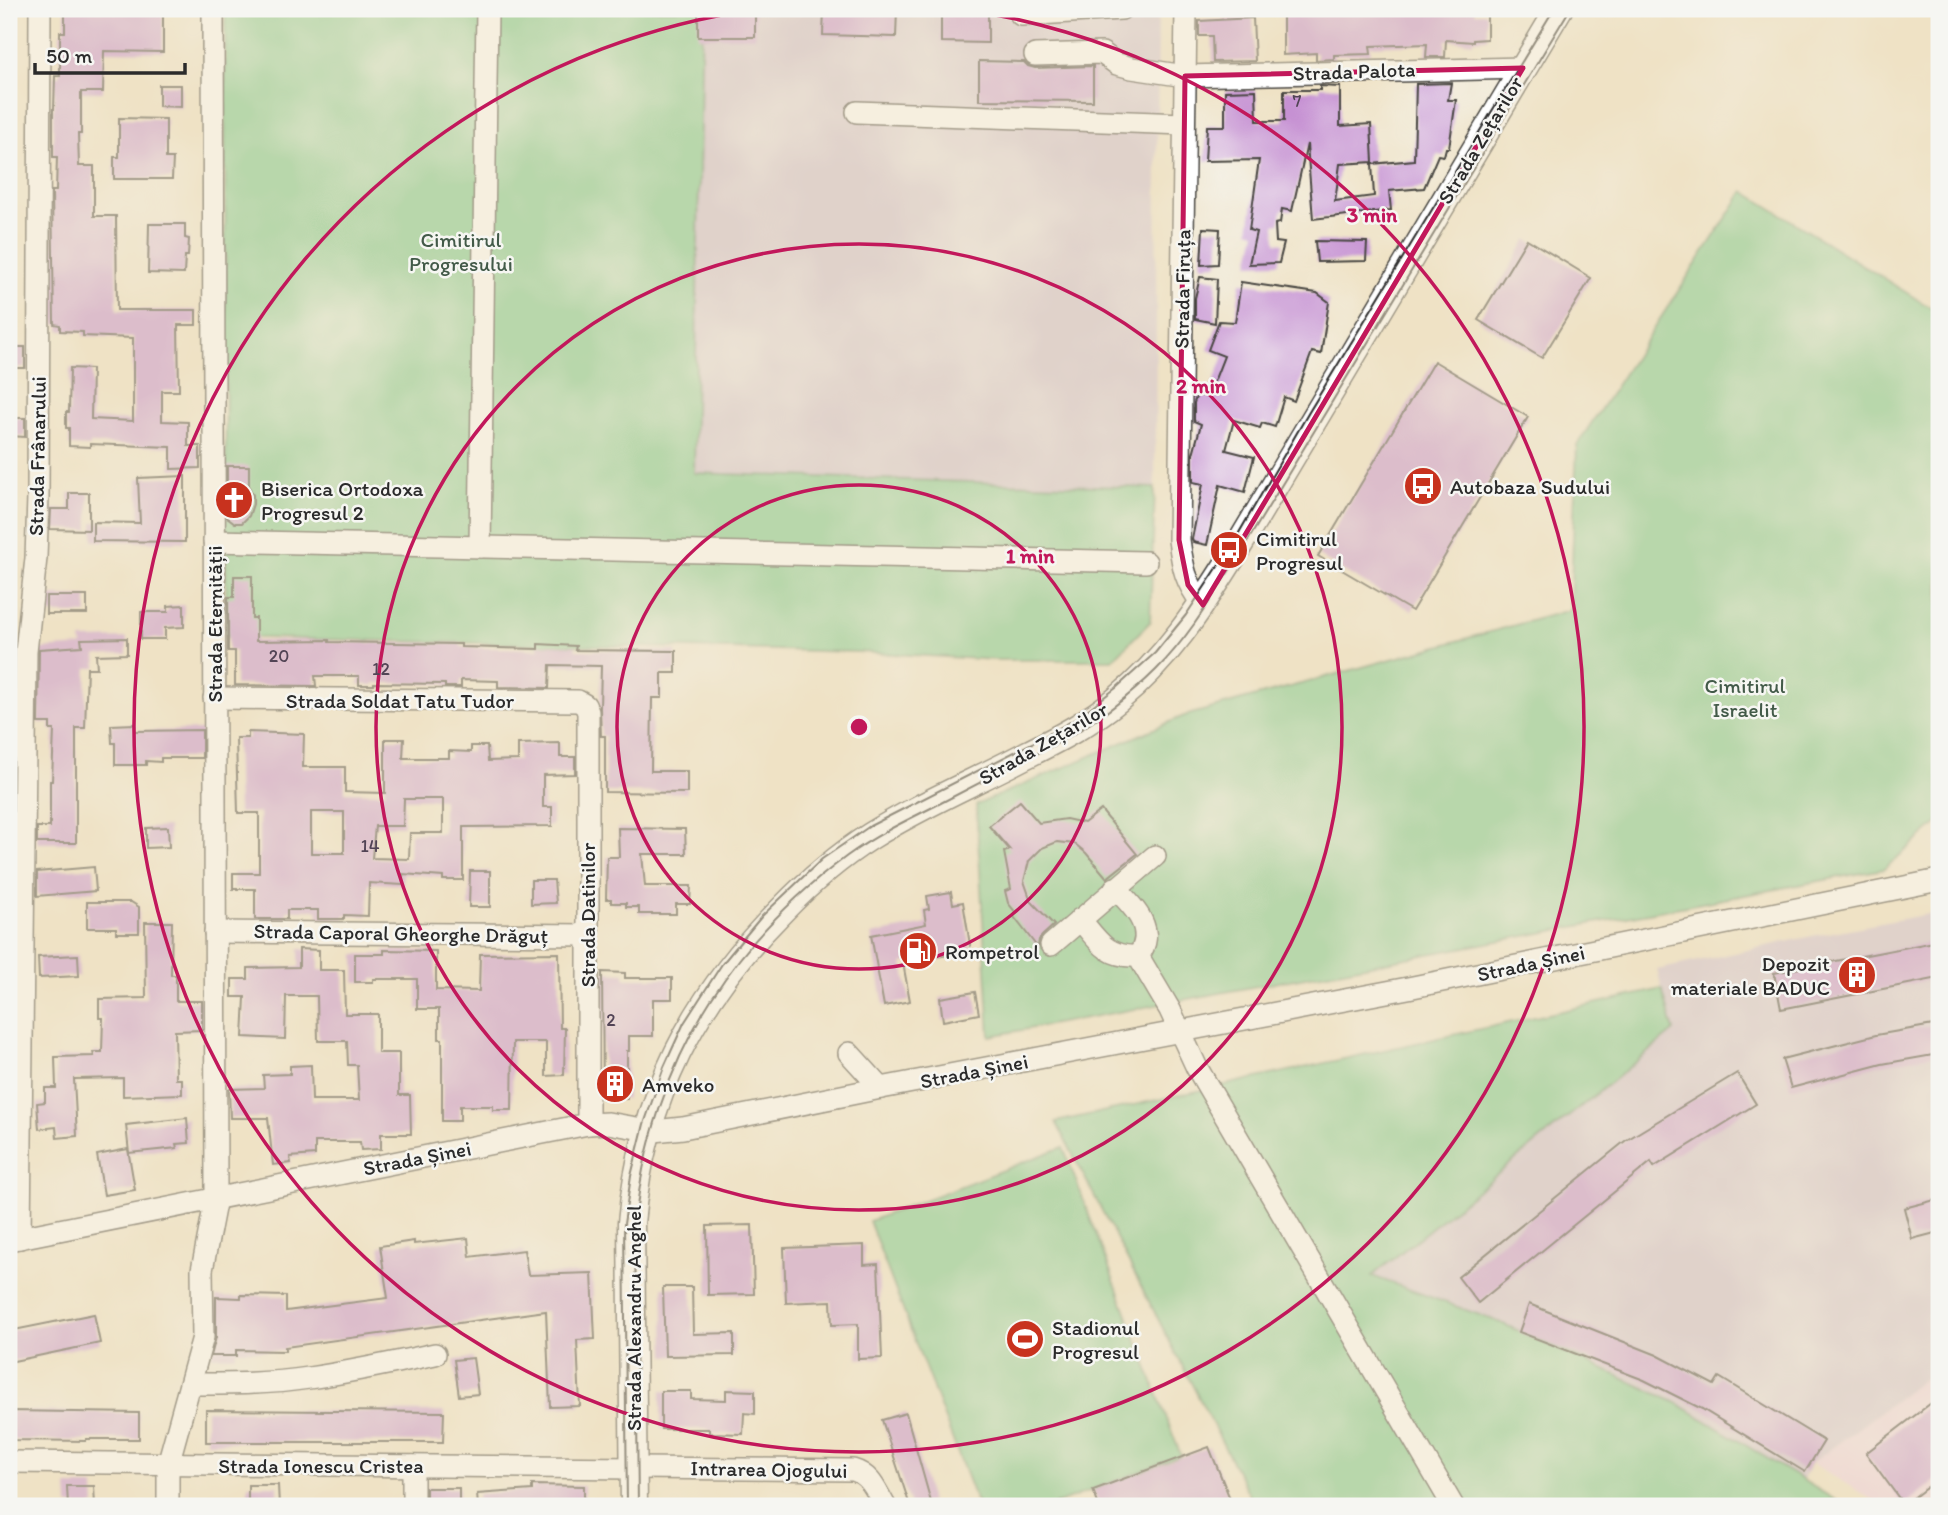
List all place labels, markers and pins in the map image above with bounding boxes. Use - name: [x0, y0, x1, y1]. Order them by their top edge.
- bus stop icon: Autobaza Sudului: [1402, 465, 1444, 507]
- place label: Autobaza Sudului: [1450, 474, 1610, 499]
- place label: Biserica Ortodoxa Progresul 2: [261, 476, 424, 525]
- church icon: Biserica Ortodoxa Progresul 2: [213, 479, 255, 521]
- place label: Cimitirul Progresul: [1256, 526, 1343, 575]
- bus stop icon: Cimitirul Progresul: [1208, 529, 1250, 571]
- centre of rings: [847, 715, 871, 739]
- fuel station icon: Rompetrol: [897, 930, 939, 972]
- place label: Rompetrol: [945, 939, 1039, 964]
- place label: Depozit materiale BADUC: [1671, 951, 1830, 1000]
- building icon: Depozit materiale BADUC: [1836, 954, 1878, 996]
- building icon: Amveko: [594, 1063, 636, 1105]
- place label: Amveko: [642, 1072, 714, 1097]
- place label: Stadionul Progresul: [1052, 1315, 1139, 1364]
- sports icon: Stadionul Progresul: [1004, 1318, 1046, 1360]

